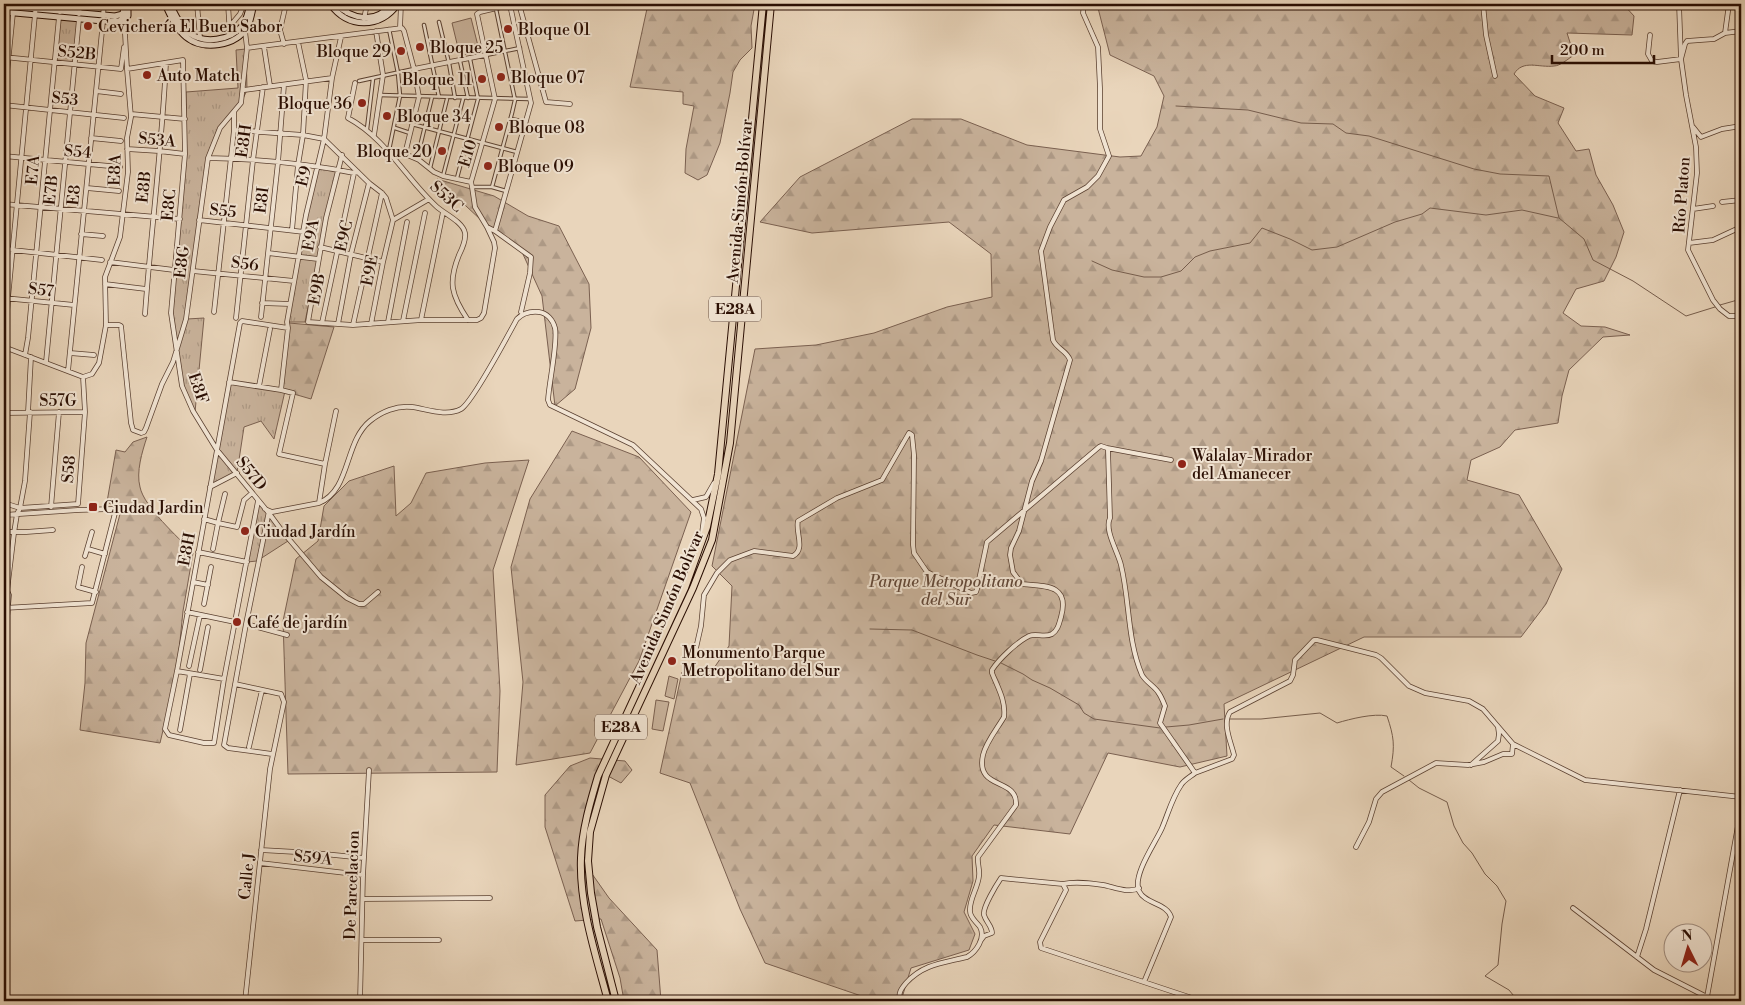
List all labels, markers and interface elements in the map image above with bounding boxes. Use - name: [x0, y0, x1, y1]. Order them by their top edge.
- place label: Cevichería El Buen Sabor: [98, 17, 282, 37]
- marker: Cevichería El Buen Sabor: [82, 20, 94, 32]
- place label: Bloque 01: [517, 20, 590, 40]
- marker: Bloque 01: [502, 23, 514, 35]
- scale bar: [1552, 32, 1655, 64]
- place label: Bloque 25: [429, 38, 503, 58]
- street label: S52B: [57, 41, 97, 65]
- marker: Bloque 25: [414, 41, 426, 53]
- text: 200 m: [1560, 41, 1605, 60]
- place label: Bloque 29: [316, 42, 391, 62]
- marker: Bloque 29: [395, 45, 407, 57]
- place label: Auto Match: [156, 66, 240, 86]
- place label: Bloque 07: [510, 68, 585, 88]
- marker: Auto Match: [141, 69, 153, 81]
- place label: Bloque 11: [401, 70, 472, 90]
- marker: Bloque 07: [495, 71, 507, 83]
- marker: Bloque 11: [476, 73, 488, 85]
- street label: S53: [51, 88, 79, 110]
- place label: Bloque 36: [277, 94, 352, 114]
- marker: Bloque 36: [356, 97, 368, 109]
- place label: Bloque 34: [396, 107, 471, 127]
- marker: Bloque 34: [381, 110, 393, 122]
- place label: Bloque 08: [508, 118, 585, 138]
- street label: Avenida Simón Bolívar: [723, 118, 757, 285]
- marker: Bloque 08: [493, 121, 505, 133]
- street label: E8H: [232, 123, 256, 159]
- street label: S53A: [137, 128, 178, 152]
- street label: E10: [454, 137, 482, 170]
- street label: S54: [63, 141, 93, 163]
- place label: Bloque 20: [356, 142, 432, 162]
- marker: Bloque 20: [436, 145, 448, 157]
- street label: E7A: [22, 153, 44, 186]
- street label: E8A: [104, 153, 126, 186]
- street label: Río Platon: [1669, 156, 1695, 234]
- place label: Bloque 09: [497, 157, 574, 177]
- marker: Bloque 09: [482, 160, 494, 172]
- street label: E9: [292, 164, 316, 189]
- street label: E8B: [132, 170, 156, 204]
- street label: E7B: [39, 174, 63, 206]
- street label: S53C: [426, 177, 467, 217]
- street label: E8: [63, 183, 85, 207]
- street label: E8I: [250, 186, 274, 215]
- street label: E8C: [158, 188, 180, 222]
- street label: S55: [209, 200, 237, 222]
- street label: E9A: [298, 217, 324, 253]
- street label: E9C: [331, 219, 357, 254]
- street label: E8G: [170, 244, 194, 280]
- street label: S56: [230, 252, 260, 276]
- street label: E9E: [357, 253, 383, 288]
- street label: E9B: [304, 272, 330, 307]
- street label: S57: [27, 279, 55, 301]
- road number: E28A: [709, 296, 761, 322]
- street label: E8F: [183, 370, 213, 406]
- street label: S57G: [39, 391, 77, 411]
- place label: Walalay-Mirador del Amanecer: [1191, 446, 1312, 484]
- street label: S57D: [232, 453, 271, 495]
- street label: S58: [58, 454, 80, 484]
- marker: Walalay-Mirador del Amanecer: [1176, 458, 1188, 470]
- place label: Ciudad Jardin: [103, 498, 204, 518]
- marker: Ciudad Jardin: [87, 501, 99, 513]
- place label: Ciudad Jardín: [255, 522, 356, 542]
- marker: Ciudad Jardín: [239, 525, 251, 537]
- street label: Avenida Simón Bolívar: [625, 528, 708, 688]
- street label: E8H: [174, 531, 200, 568]
- park label: Parque Metropolitano del Sur: [868, 572, 1023, 610]
- place label: Café de jardín: [247, 613, 348, 633]
- marker: Café de jardín: [231, 616, 243, 628]
- place label: Monumento Parque Metropolitano del Sur: [682, 643, 840, 681]
- marker: Monumento Parque Metropolitano del Sur: [666, 655, 678, 667]
- road number: E28A: [595, 714, 647, 740]
- street label: De Parcelacion: [340, 829, 364, 940]
- street label: S59A: [293, 846, 334, 870]
- street label: Calle J: [235, 852, 259, 901]
- north arrow: [1662, 922, 1712, 972]
- text: N: [1681, 927, 1693, 945]

